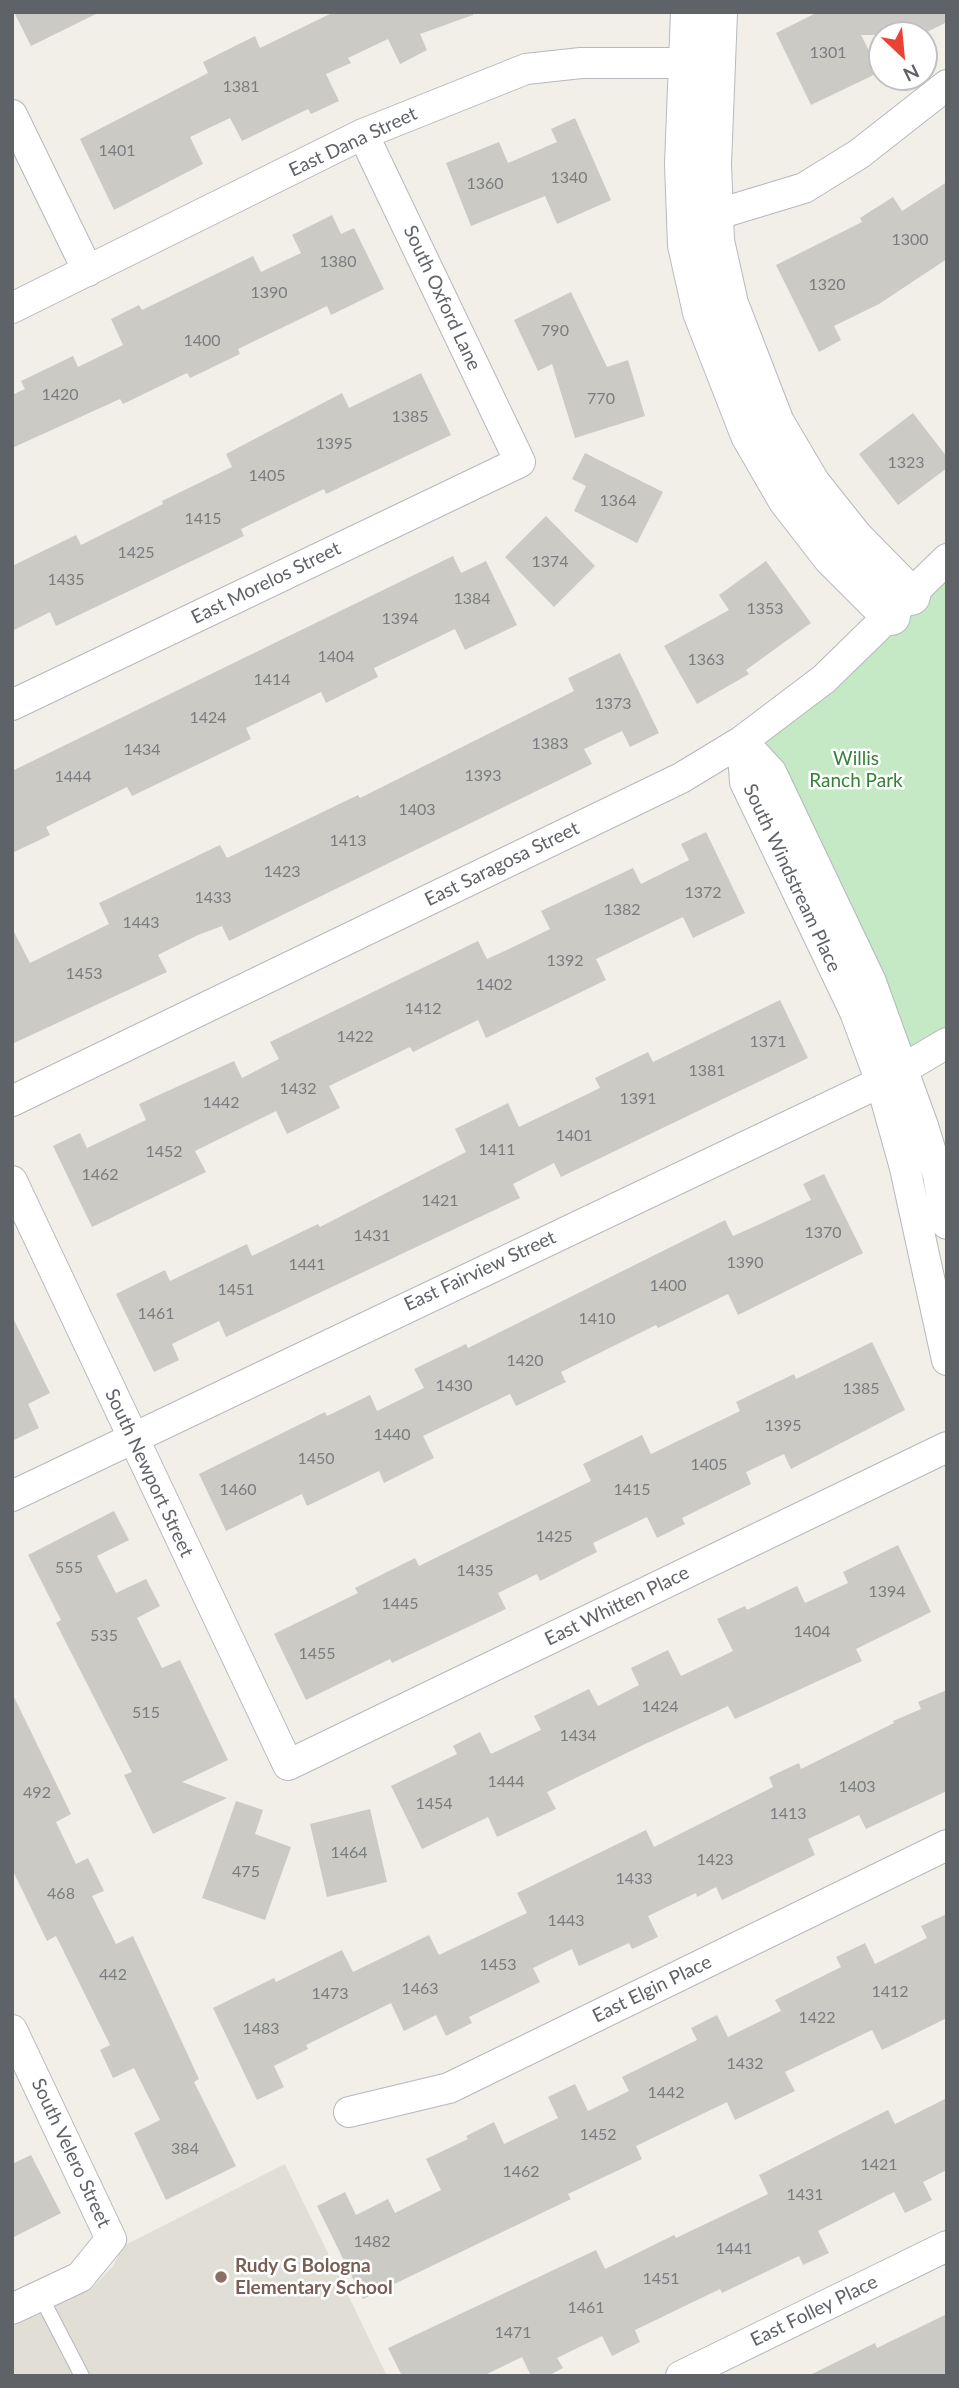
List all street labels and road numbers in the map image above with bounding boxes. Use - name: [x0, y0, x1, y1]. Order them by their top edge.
- street label: East Dana Street: [285, 102, 421, 182]
- street label: South Oxford Lane: [398, 222, 486, 374]
- street label: East Morelos Street: [188, 537, 344, 629]
- street label: South Windstream Place: [738, 780, 846, 976]
- street label: East Saragosa Street: [421, 817, 583, 911]
- street label: East Fairview Street: [401, 1226, 559, 1316]
- street label: South Newport Street: [100, 1385, 198, 1561]
- street label: East Whitten Place: [541, 1561, 693, 1651]
- street label: East Elgin Place: [589, 1950, 715, 2028]
- street label: South Velero Street: [26, 2075, 116, 2231]
- street label: East Folley Place: [747, 2270, 881, 2352]

